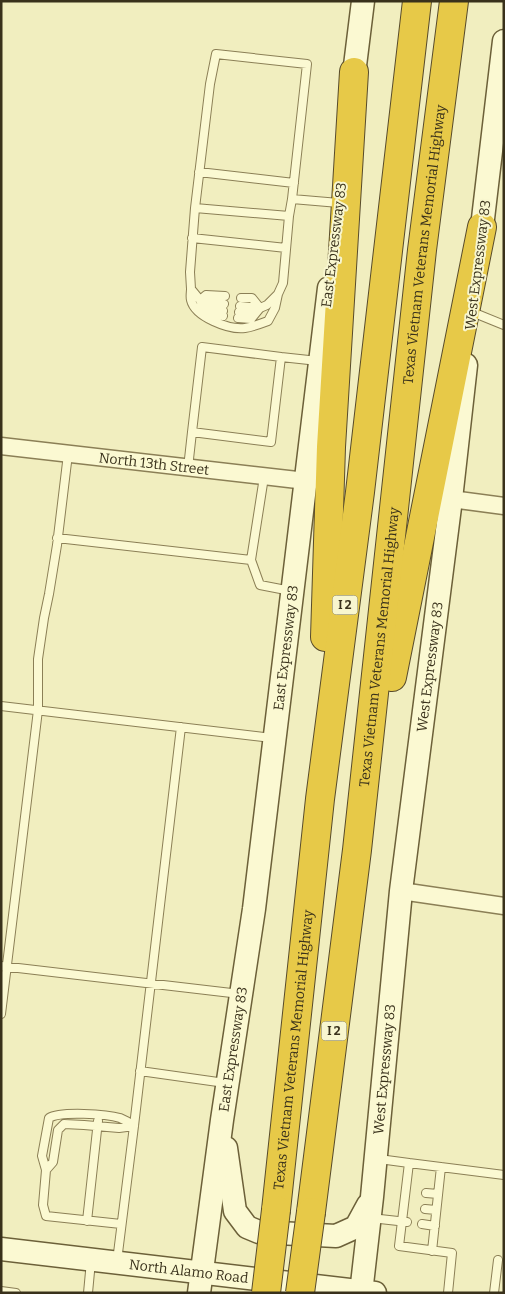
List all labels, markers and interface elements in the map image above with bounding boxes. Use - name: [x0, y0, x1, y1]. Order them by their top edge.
- street label: Texas Vietnam Veterans Memorial Highway: [399, 103, 449, 385]
- street label: East Expressway 83: [318, 181, 350, 309]
- street label: West Expressway 83: [462, 199, 494, 331]
- street label: North 13th Street: [98, 449, 210, 478]
- street label: Texas Vietnam Veterans Memorial Highway: [355, 506, 403, 788]
- street label: East Expressway 83: [270, 584, 302, 711]
- road number: I 2: [332, 596, 358, 614]
- street label: West Expressway 83: [413, 601, 446, 733]
- street label: Texas Vietnam Veterans Memorial Highway: [270, 908, 317, 1191]
- street label: East Expressway 83: [215, 986, 251, 1113]
- street label: West Expressway 83: [369, 1003, 399, 1135]
- road number: I 2: [322, 1021, 346, 1040]
- street label: North Alamo Road: [128, 1256, 249, 1287]

